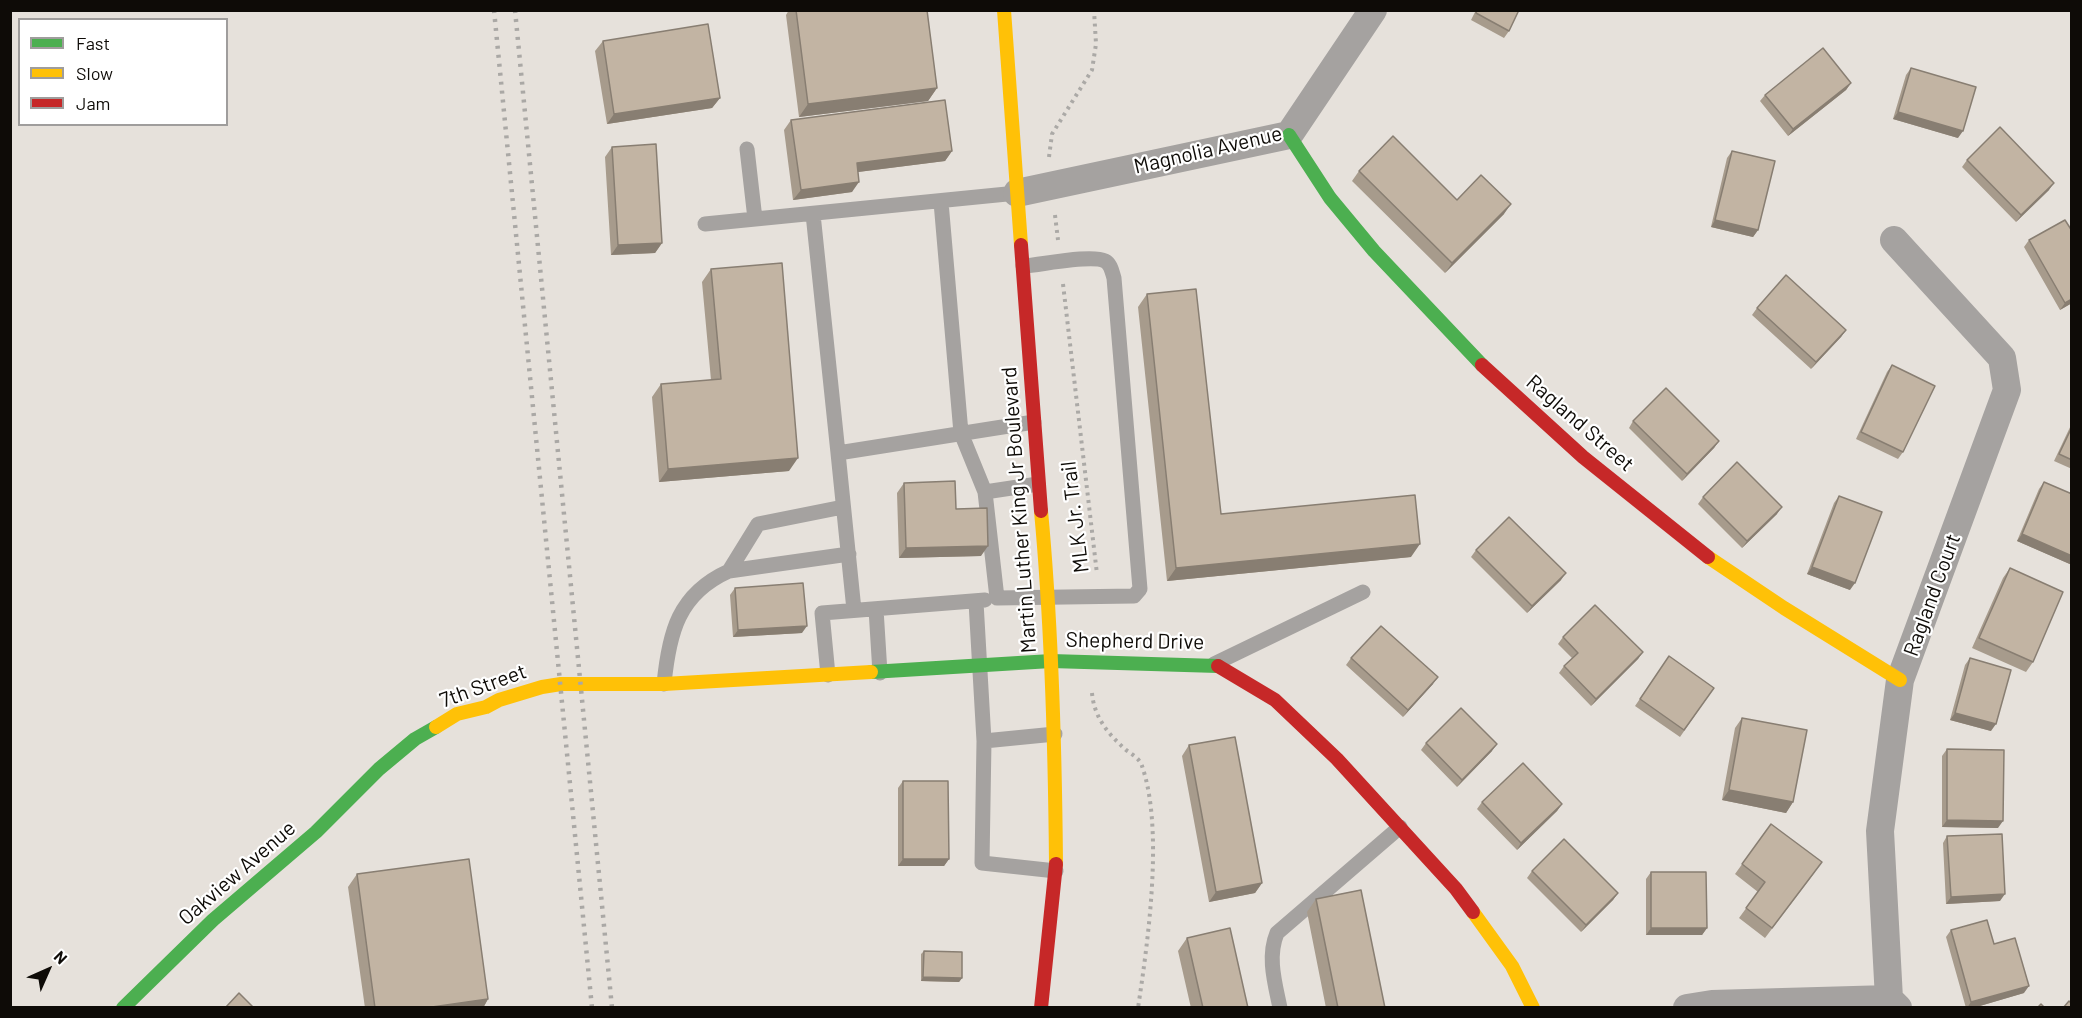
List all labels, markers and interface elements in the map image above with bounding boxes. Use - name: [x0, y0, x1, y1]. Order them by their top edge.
- legend: [18, 18, 228, 126]
- text: Fast: [76, 32, 110, 54]
- text: Slow: [76, 62, 113, 84]
- text: Jam: [76, 92, 110, 114]
- street label: Magnolia Avenue: [1131, 121, 1285, 179]
- street label: Martin Luther King Jr Boulevard: [996, 366, 1042, 654]
- street label: Ragland Street: [1521, 369, 1639, 477]
- street label: MLK Jr. Trail: [1056, 460, 1094, 574]
- street label: Ragland Court: [1898, 530, 1966, 660]
- street label: Shepherd Drive: [1066, 627, 1204, 655]
- street label: 7th Street: [436, 659, 530, 713]
- street label: Oakview Avenue: [173, 815, 301, 931]
- north arrow: [18, 940, 78, 1000]
- text: N: [51, 946, 72, 967]

